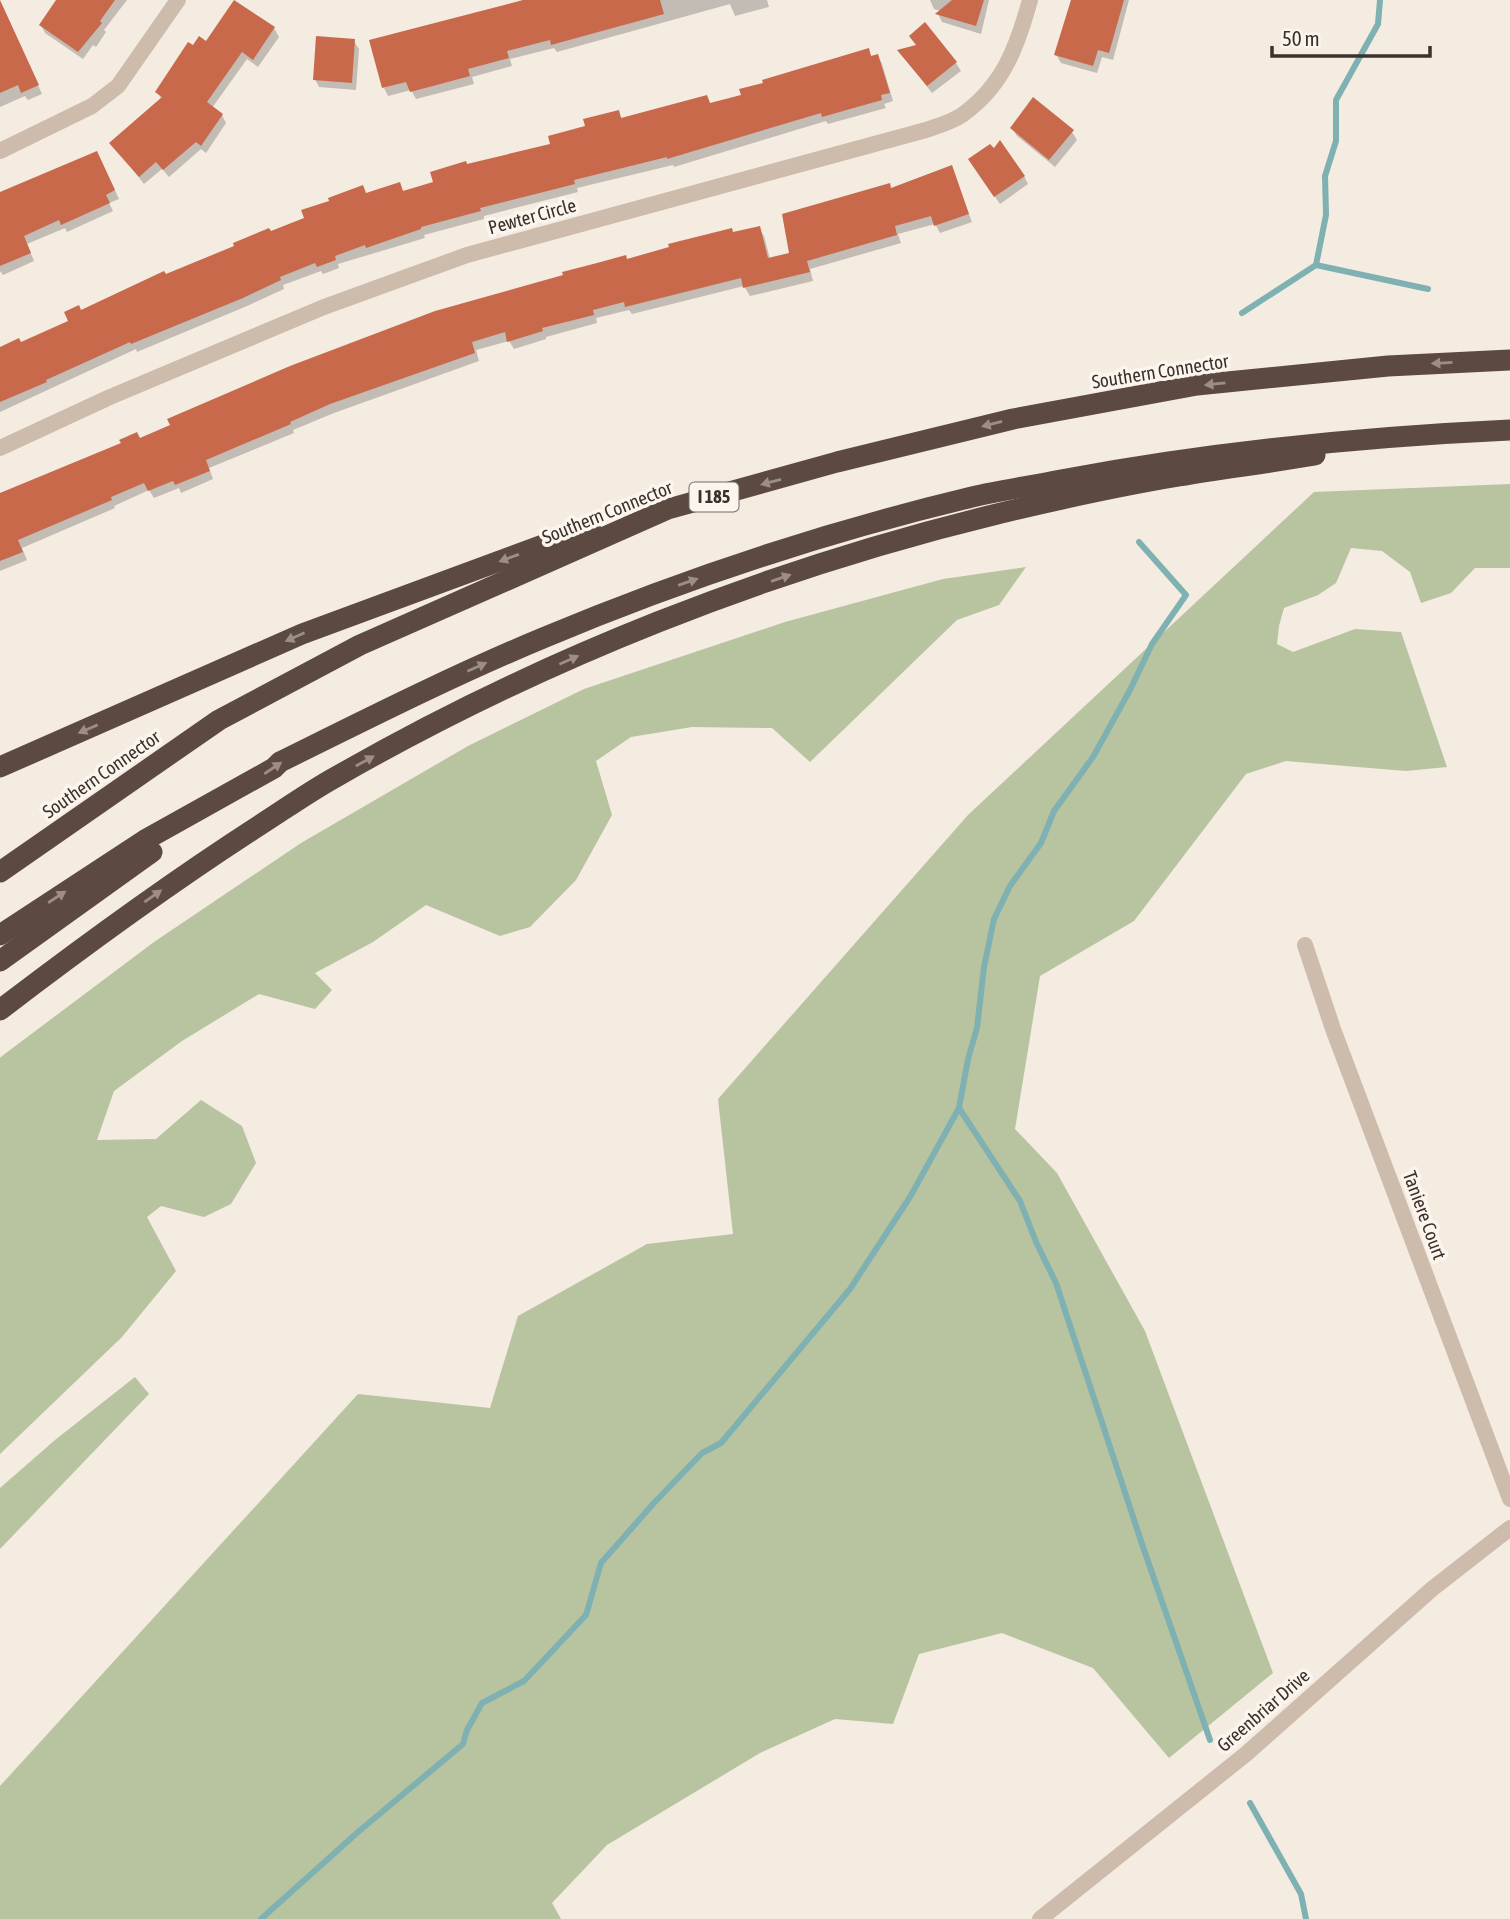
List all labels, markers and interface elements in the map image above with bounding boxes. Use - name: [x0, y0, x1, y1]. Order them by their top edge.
- scale bar: [1272, 14, 1430, 58]
- text: 50 m: [1282, 26, 1320, 50]
- street label: Pewter Circle: [486, 194, 578, 238]
- street label: Southern Connector: [1090, 349, 1230, 393]
- one-way arrow: [1431, 358, 1453, 369]
- one-way arrow: [1204, 378, 1226, 389]
- one-way arrow: [980, 419, 1002, 430]
- street label: Southern Connector: [539, 476, 676, 548]
- one-way arrow: [761, 477, 782, 487]
- road number: I 185: [690, 482, 738, 512]
- one-way arrow: [498, 552, 519, 563]
- one-way arrow: [771, 572, 792, 583]
- one-way arrow: [677, 576, 698, 587]
- one-way arrow: [285, 632, 306, 643]
- one-way arrow: [559, 654, 579, 666]
- one-way arrow: [467, 661, 487, 673]
- one-way arrow: [77, 724, 98, 735]
- street label: Southern Connector: [38, 725, 164, 823]
- one-way arrow: [355, 755, 375, 767]
- one-way arrow: [263, 761, 283, 774]
- one-way arrow: [144, 889, 162, 903]
- one-way arrow: [48, 890, 66, 904]
- street label: Taniere Court: [1399, 1168, 1451, 1262]
- street label: Greenbriar Drive: [1212, 1664, 1314, 1756]

